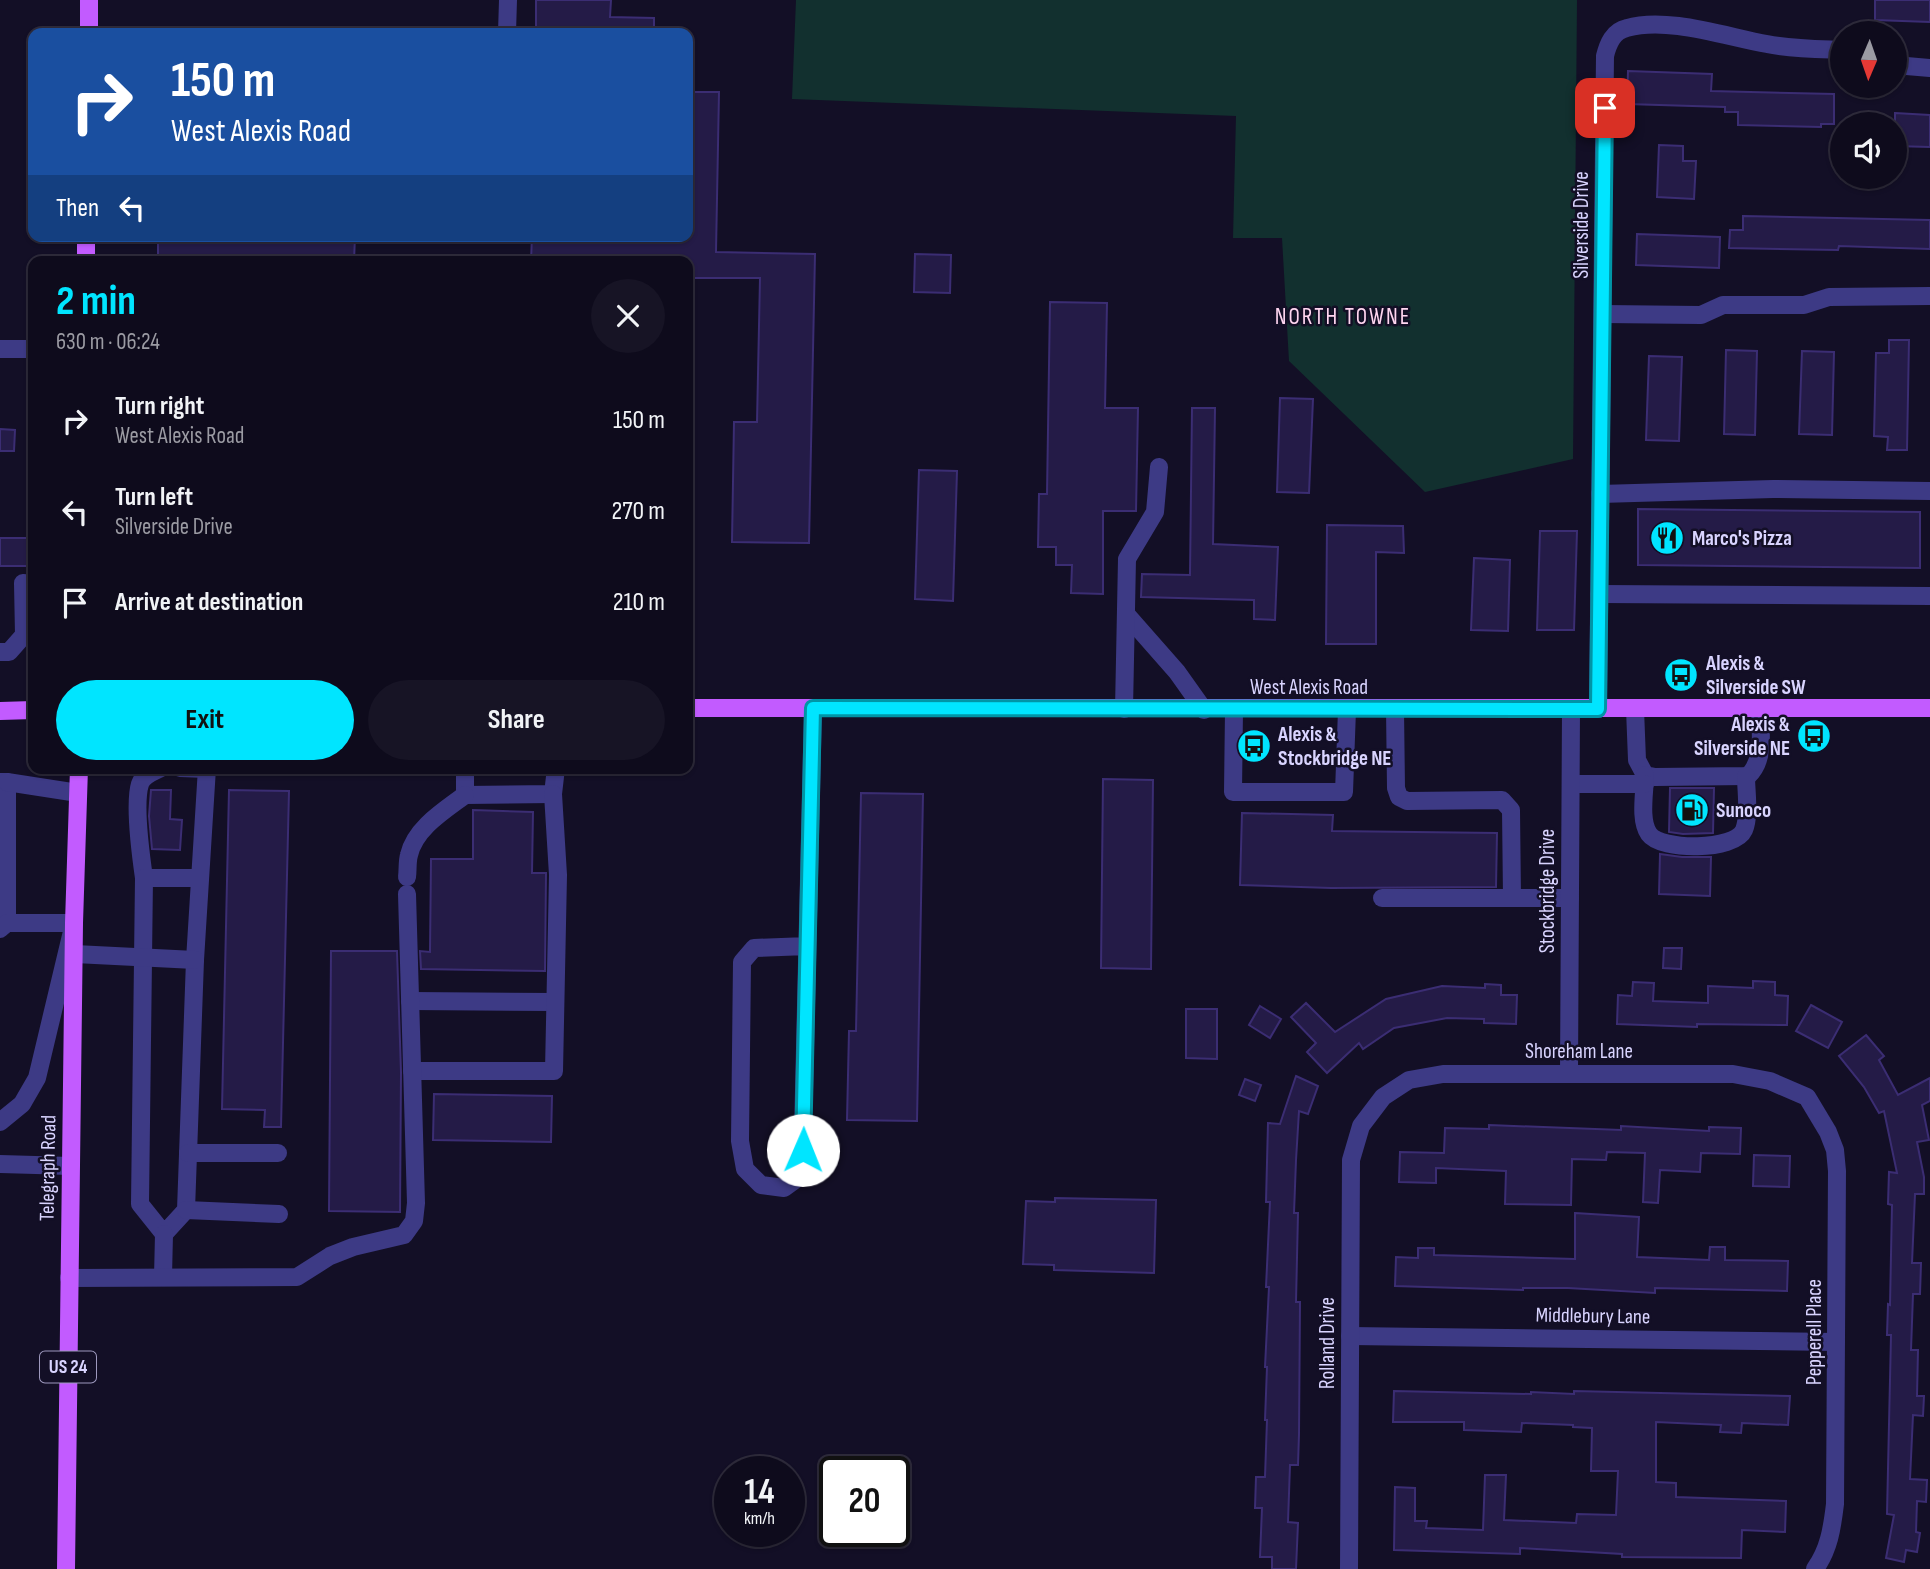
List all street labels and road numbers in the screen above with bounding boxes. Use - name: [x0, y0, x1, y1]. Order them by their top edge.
- street label: Silverside Drive: [1569, 171, 1594, 279]
- street label: West Alexis Road: [1250, 675, 1368, 700]
- street label: Stockbridge Drive: [1535, 829, 1560, 953]
- street label: Shoreham Lane: [1525, 1039, 1633, 1064]
- street label: Telegraph Road: [35, 1115, 61, 1221]
- street label: Pepperell Place: [1802, 1279, 1827, 1385]
- street label: Rolland Drive: [1315, 1297, 1340, 1389]
- street label: Middlebury Lane: [1535, 1303, 1651, 1329]
- road number: US 24: [40, 1352, 96, 1382]

